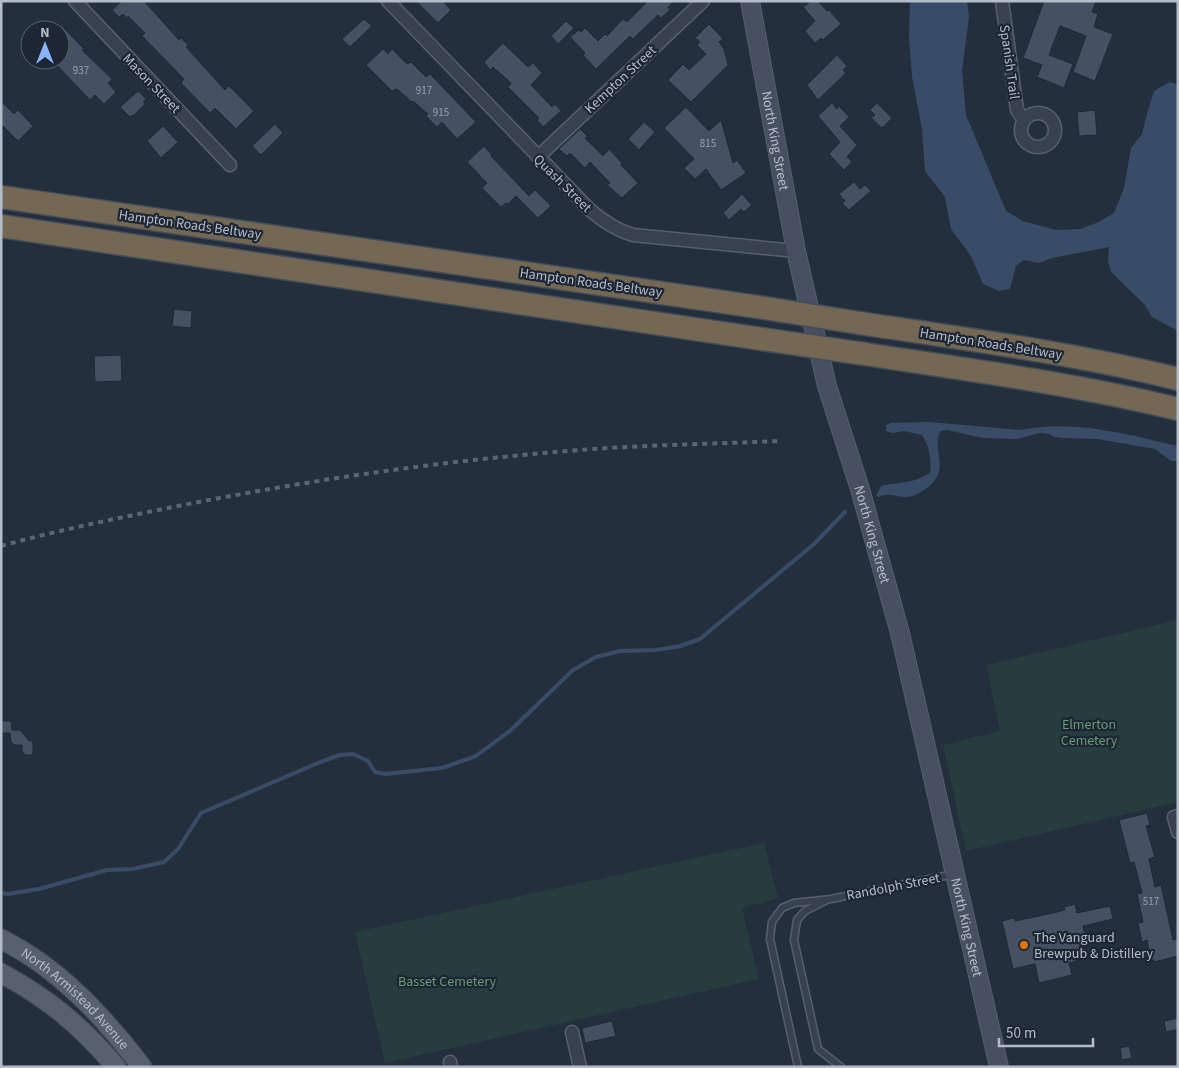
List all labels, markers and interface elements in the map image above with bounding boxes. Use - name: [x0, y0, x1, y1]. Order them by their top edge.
- north arrow: [20, 20, 70, 70]
- text: N: [40, 23, 50, 43]
- street label: Spanish Trail: [994, 24, 1024, 101]
- street label: Kempton Street: [580, 41, 661, 118]
- street label: Mason Street: [118, 49, 185, 118]
- house number: 937: [73, 63, 89, 78]
- house number: 917: [416, 83, 432, 98]
- street label: North King Street: [756, 89, 794, 193]
- house number: 915: [433, 105, 449, 120]
- house number: 815: [700, 136, 716, 151]
- street label: Quash Street: [529, 150, 596, 218]
- street label: Hampton Roads Beltway: [117, 205, 263, 245]
- street label: Hampton Roads Beltway: [518, 263, 664, 303]
- street label: Hampton Roads Beltway: [918, 323, 1064, 365]
- street label: North King Street: [849, 483, 895, 586]
- park label: Elmerton Cemetery: [1061, 715, 1118, 751]
- street label: Randolph Street: [845, 868, 942, 906]
- street label: North King Street: [945, 876, 987, 979]
- house number: 517: [1143, 894, 1159, 909]
- place label: The Vanguard Brewpub & Distillery: [1034, 928, 1153, 964]
- marker: The Vanguard Brewpub & Distillery: [1018, 939, 1030, 951]
- street label: North Armistead Avenue: [17, 944, 133, 1054]
- park label: Basset Cemetery: [398, 972, 496, 992]
- scale bar: [999, 1016, 1093, 1048]
- text: 50 m: [1006, 1023, 1036, 1044]

